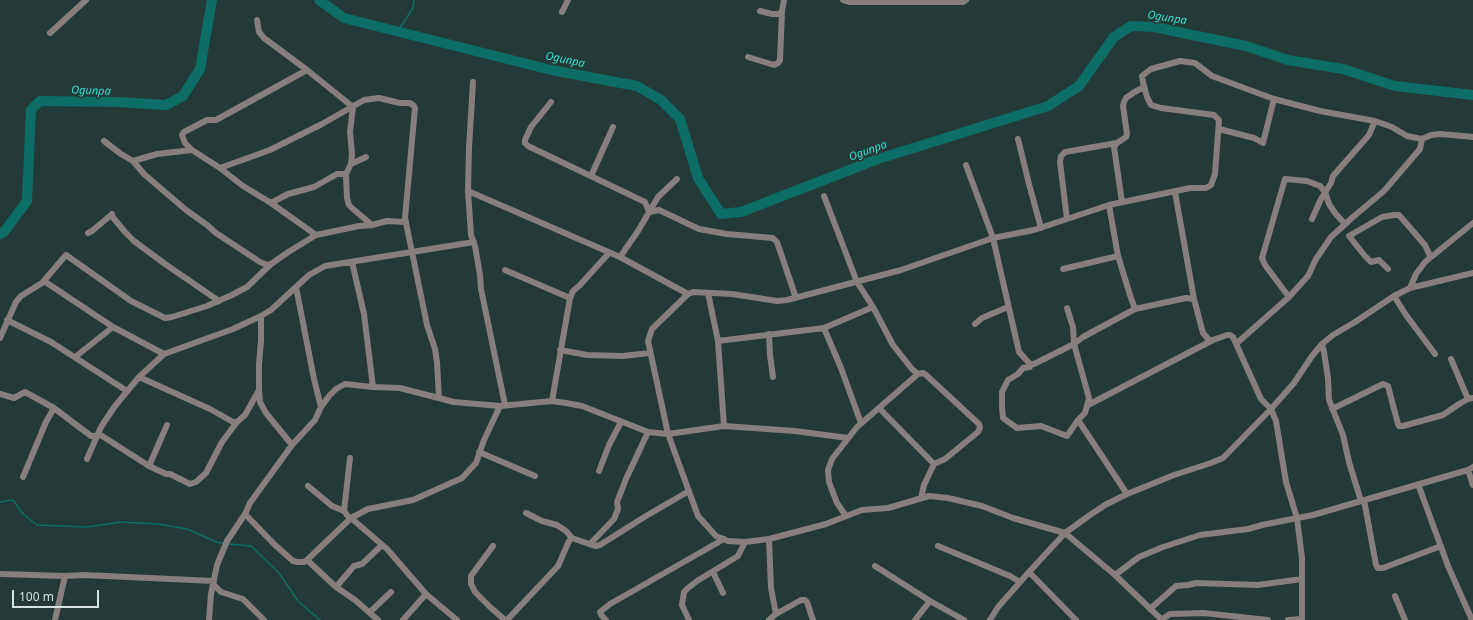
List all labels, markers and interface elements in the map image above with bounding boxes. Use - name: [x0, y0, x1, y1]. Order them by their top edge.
- water label: Ogunpa: [1146, 8, 1188, 28]
- water label: Ogunpa: [544, 49, 586, 71]
- water label: Ogunpa: [71, 84, 111, 98]
- water label: Ogunpa: [847, 138, 889, 164]
- scale bar: [14, 582, 101, 608]
- text: 100 m: [19, 588, 54, 605]

